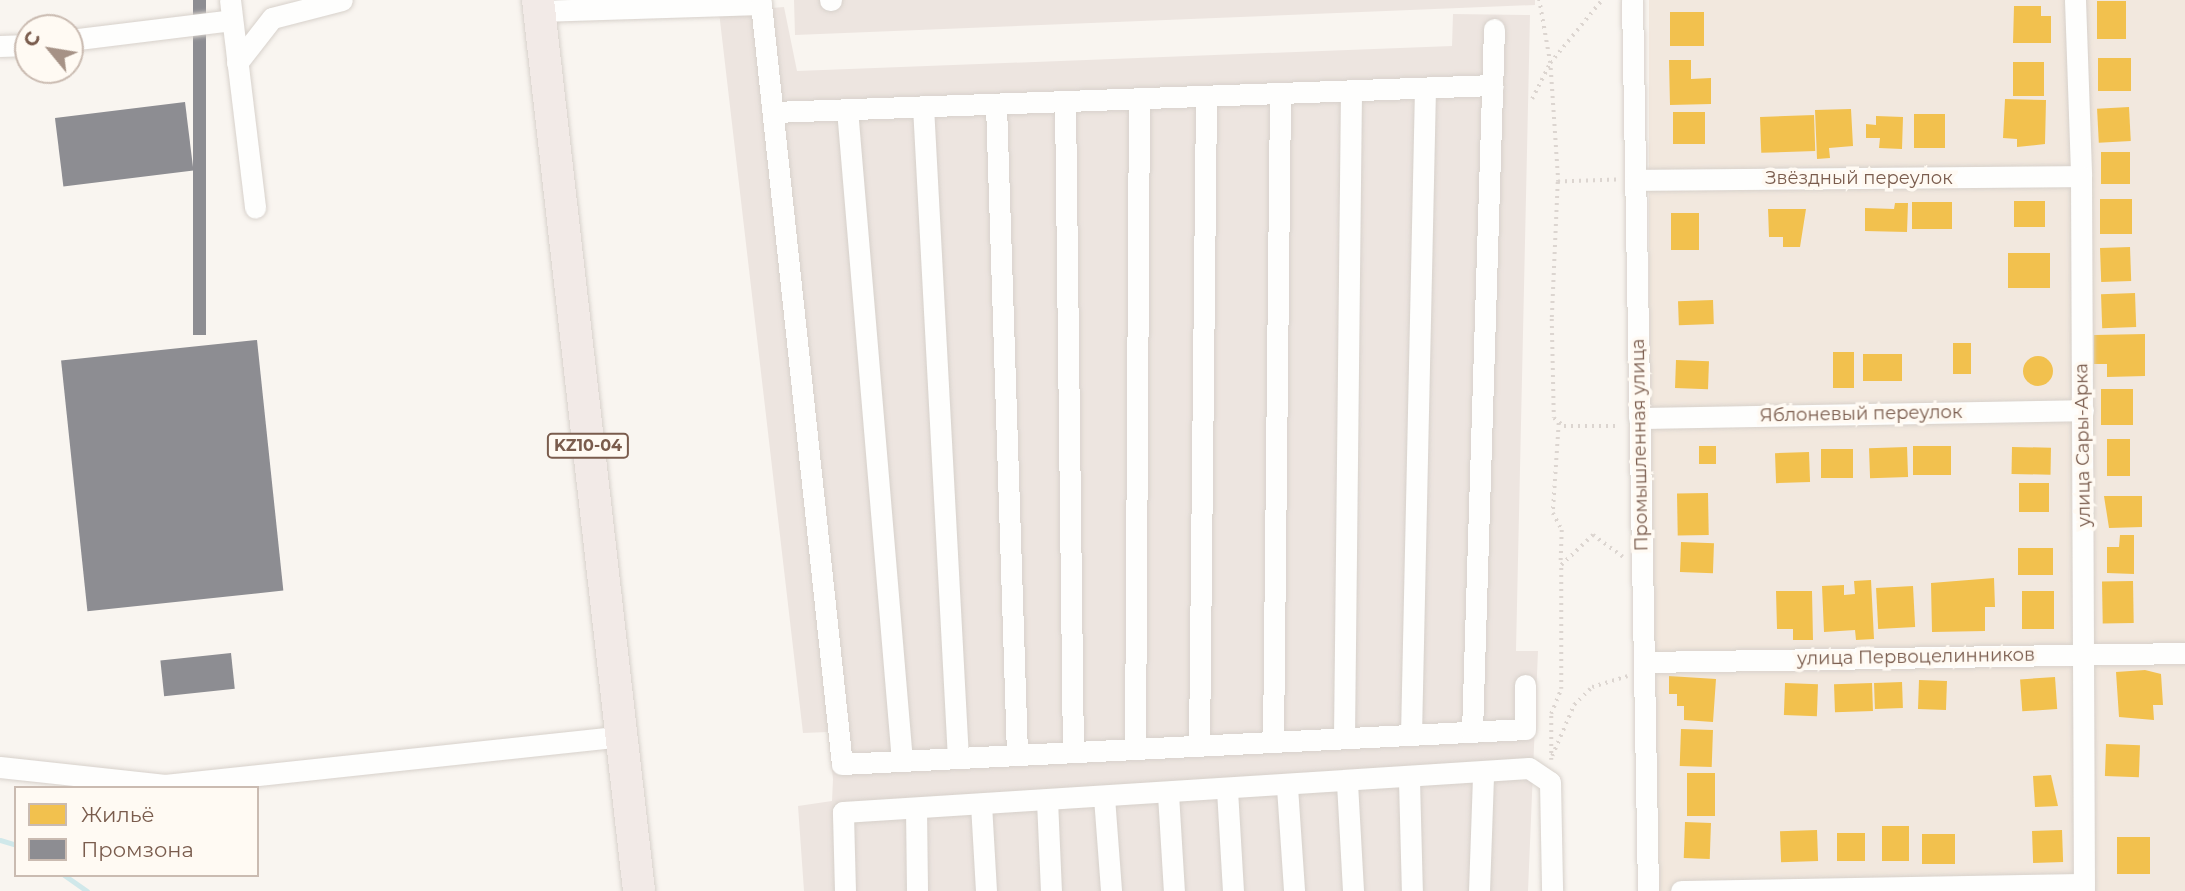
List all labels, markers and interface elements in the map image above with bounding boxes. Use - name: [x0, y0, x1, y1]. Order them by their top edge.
- north arrow: [14, 14, 84, 84]
- text: С: [19, 28, 46, 51]
- street label: Звёздный переулок: [1765, 167, 1953, 189]
- street label: Промышленная улица: [1627, 338, 1653, 552]
- street label: улица Сары-Арка: [2071, 363, 2095, 527]
- street label: Яблоневый переулок: [1759, 401, 1963, 427]
- road number: KZ10-04: [546, 434, 630, 458]
- street label: улица Первоцелинников: [1797, 644, 2035, 670]
- legend: [14, 786, 259, 877]
- text: Жильё: [81, 802, 155, 827]
- text: Промзона: [81, 837, 194, 862]

